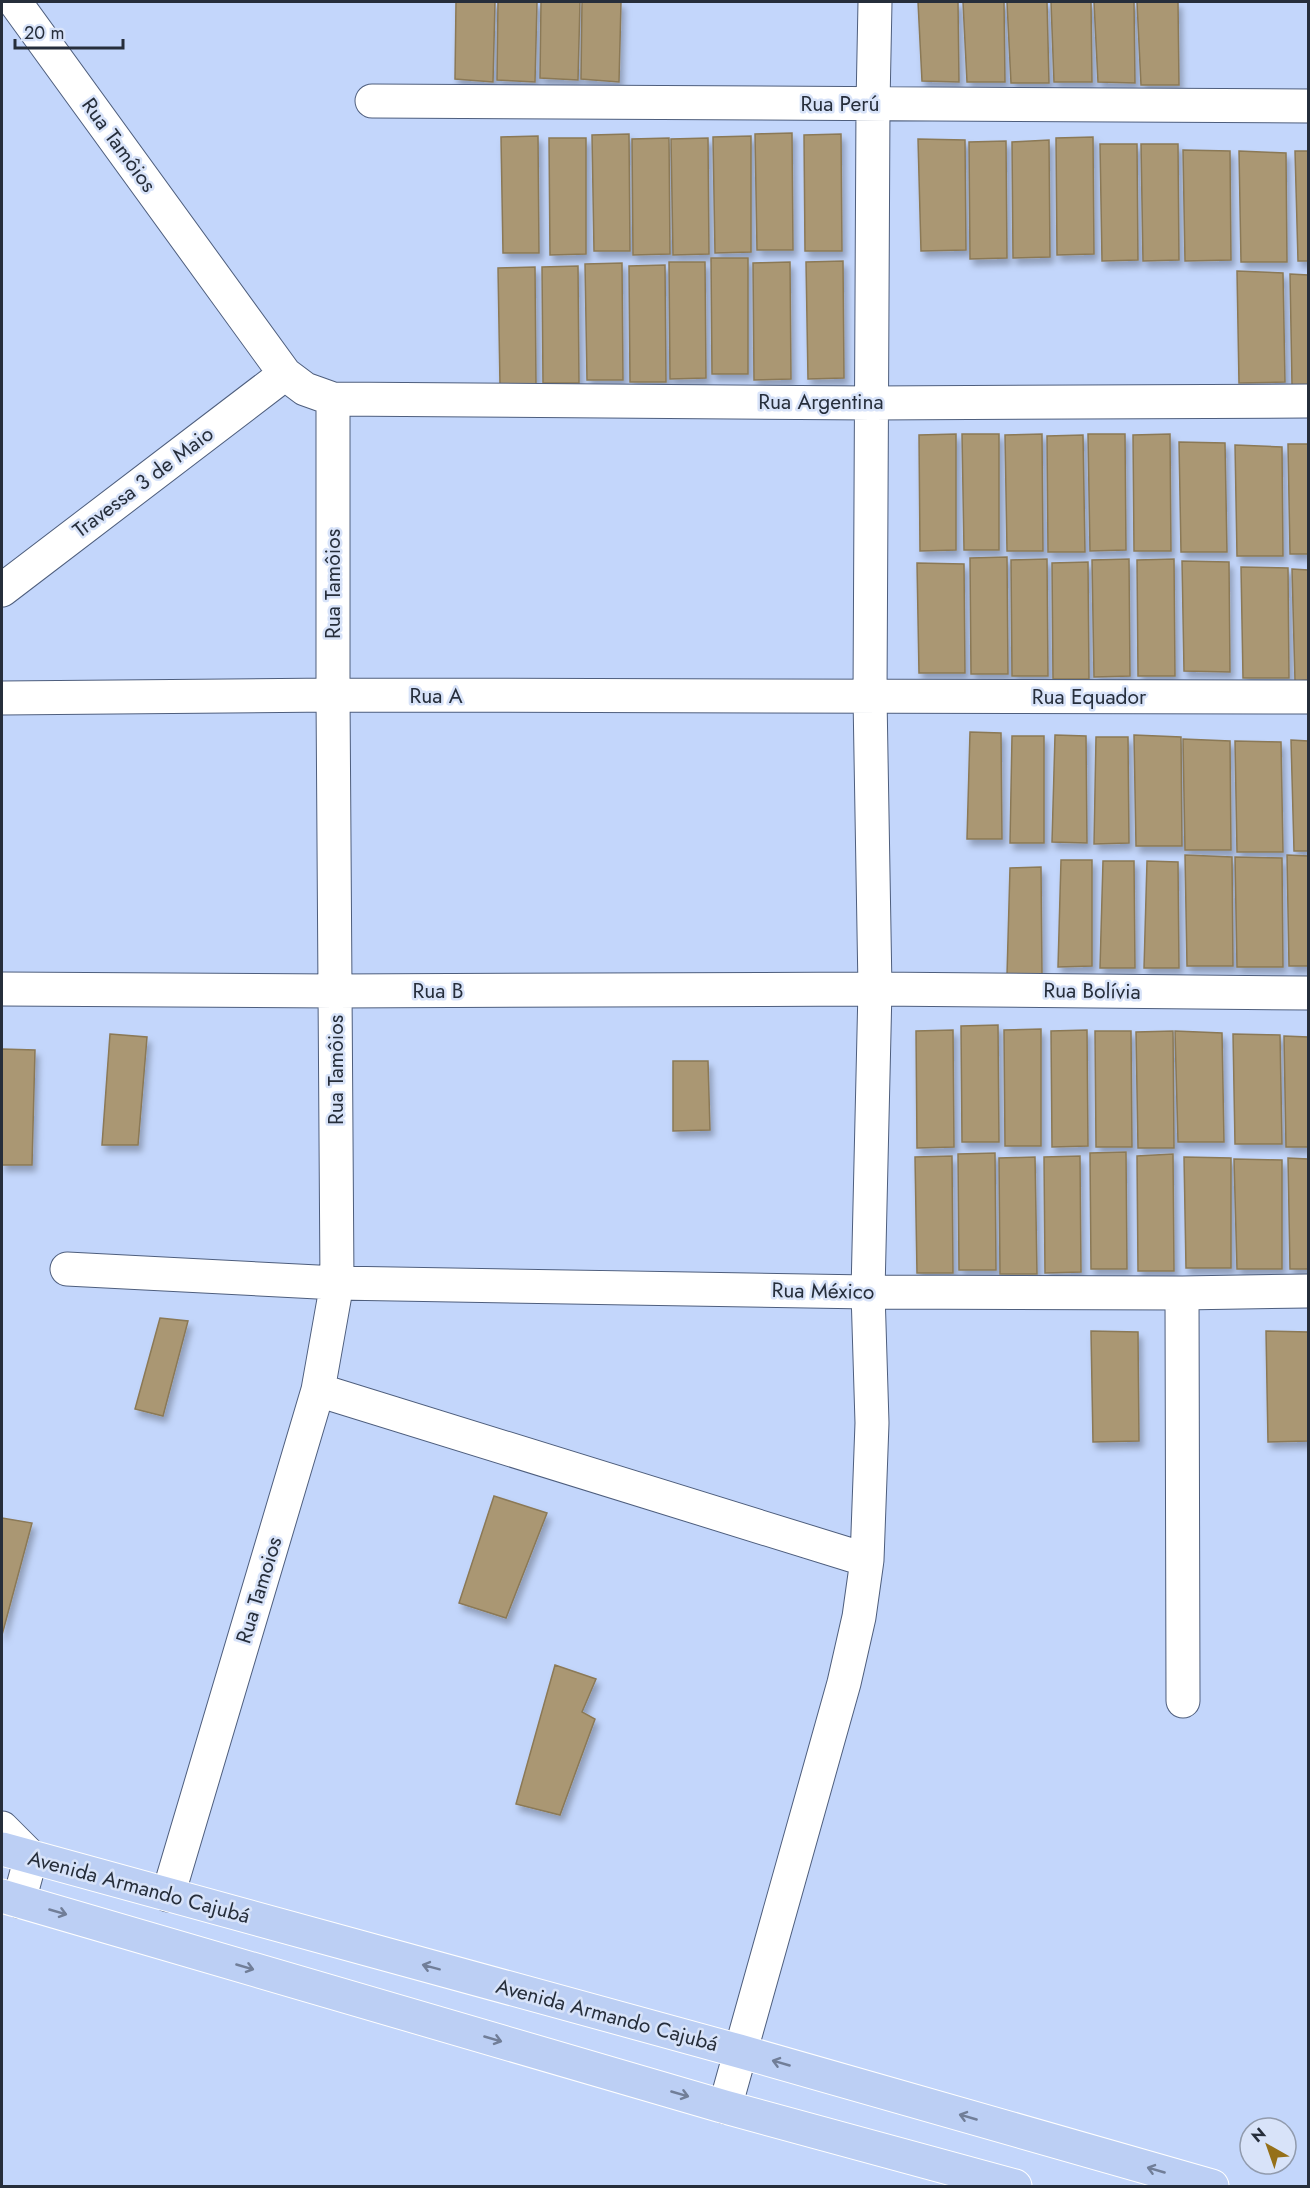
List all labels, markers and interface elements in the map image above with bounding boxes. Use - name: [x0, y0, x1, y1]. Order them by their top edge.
- scale bar: [15, 12, 123, 50]
- text: 20 m: [24, 20, 64, 46]
- street label: Rua Perú: [800, 89, 880, 119]
- street label: Rua Tamôios: [74, 92, 164, 198]
- street label: Rua Argentina: [758, 387, 884, 417]
- street label: Travessa 3 de Maio: [66, 419, 220, 545]
- street label: Rua Tamôios: [318, 529, 348, 639]
- street label: Rua A: [409, 681, 463, 711]
- street label: Rua Equador: [1032, 682, 1147, 712]
- street label: Rua Bolívia: [1043, 975, 1141, 1007]
- street label: Rua B: [413, 976, 463, 1006]
- street label: Rua Tamôios: [321, 1015, 351, 1125]
- street label: Rua México: [771, 1275, 875, 1307]
- street label: Rua Tamoios: [229, 1533, 289, 1647]
- street label: Avenida Armando Cajubá: [25, 1843, 253, 1931]
- one-way arrow: [48, 1907, 67, 1918]
- one-way arrow: [422, 1961, 441, 1972]
- one-way arrow: [235, 1962, 254, 1973]
- street label: Avenida Armando Cajubá: [493, 1971, 721, 2059]
- one-way arrow: [483, 2034, 502, 2045]
- one-way arrow: [772, 2057, 791, 2068]
- one-way arrow: [670, 2089, 689, 2100]
- one-way arrow: [959, 2111, 978, 2122]
- north arrow: [1238, 2116, 1298, 2176]
- text: N: [1246, 2122, 1271, 2148]
- one-way arrow: [1147, 2164, 1166, 2176]

